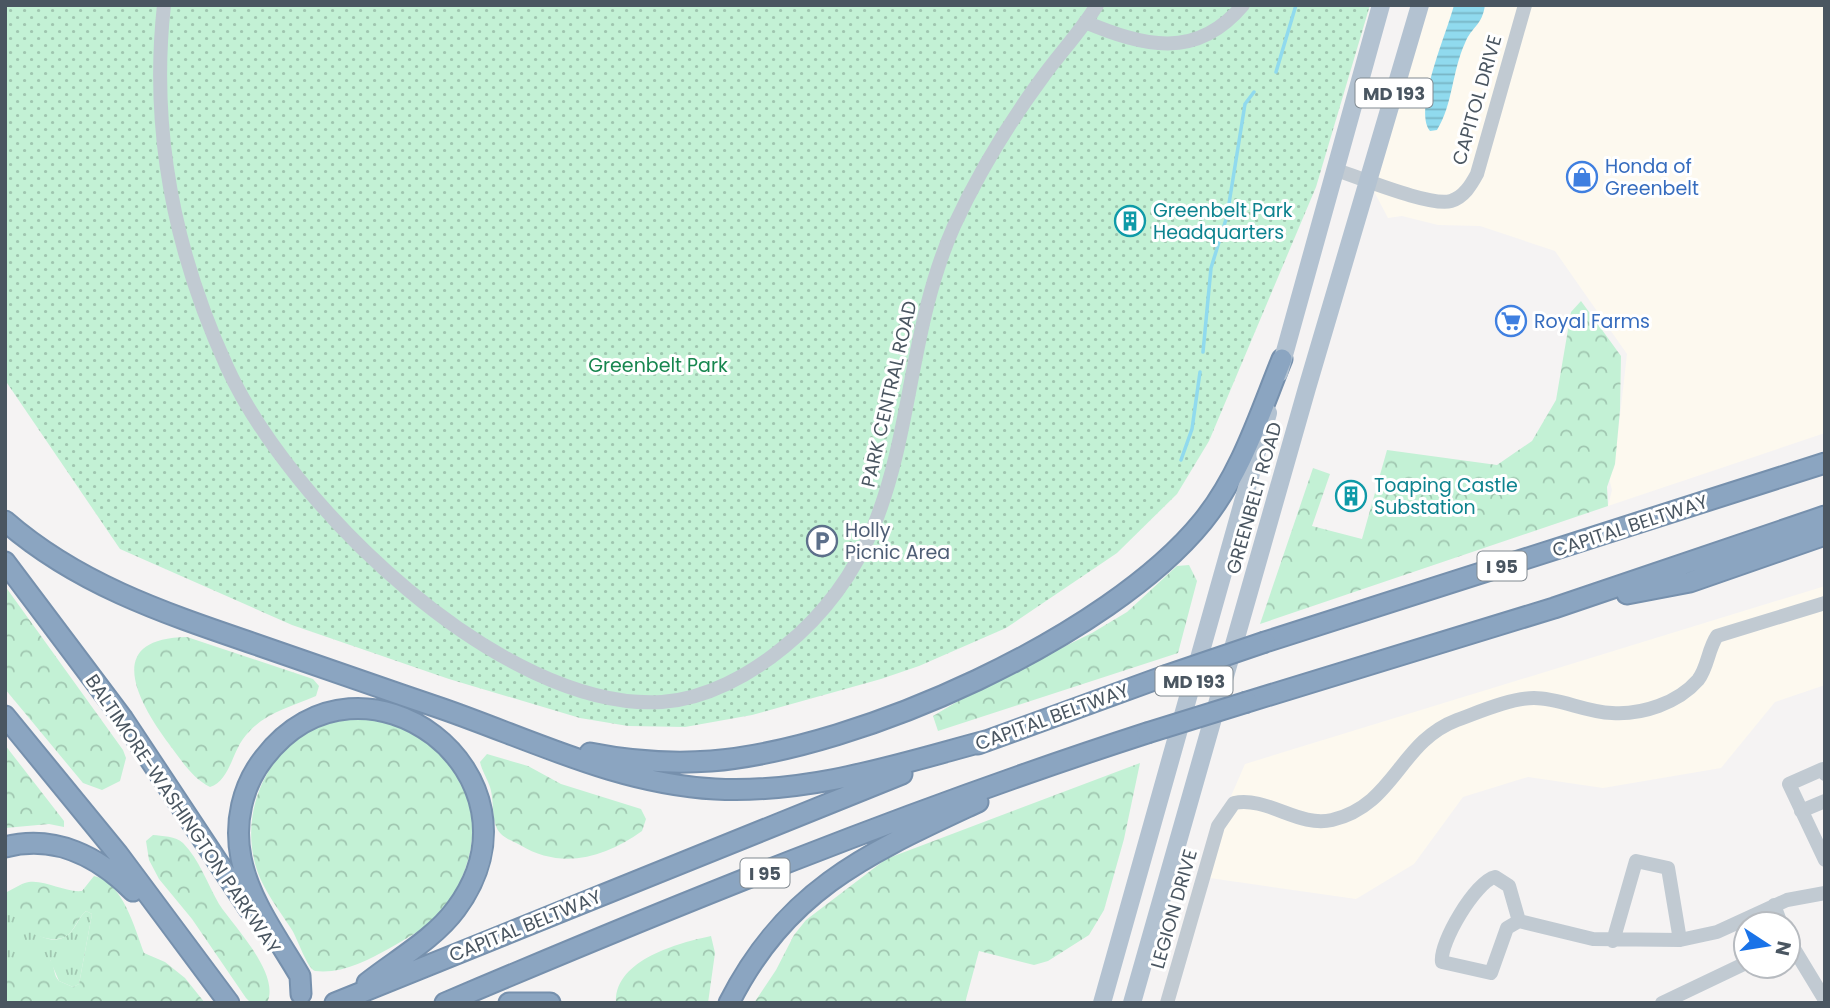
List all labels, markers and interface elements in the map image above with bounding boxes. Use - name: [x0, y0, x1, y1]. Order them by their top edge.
- street label: CAPITOL DRIVE: [1446, 32, 1508, 168]
- road number: MD 193: [1356, 78, 1432, 108]
- place label: Honda of Greenbelt: [1605, 153, 1699, 202]
- shop icon: Honda of Greenbelt: [1565, 160, 1599, 194]
- place label: Greenbelt Park Headquarters: [1153, 197, 1293, 246]
- building icon: Greenbelt Park Headquarters: [1113, 204, 1147, 238]
- street label: PARK CENTRAL ROAD: [854, 298, 924, 490]
- supermarket icon: Royal Farms: [1494, 304, 1528, 338]
- place label: Royal Farms: [1534, 308, 1650, 335]
- park label: Greenbelt Park: [588, 352, 728, 379]
- street label: GREENBELT ROAD: [1219, 419, 1289, 577]
- place label: Toaping Castle Substation: [1374, 472, 1518, 521]
- building icon: Toaping Castle Substation: [1334, 479, 1368, 513]
- street label: CAPITAL BELTWAY: [1549, 488, 1711, 564]
- place label: Holly Picnic Area: [845, 517, 950, 566]
- parking icon: Holly Picnic Area: [805, 524, 839, 558]
- road number: I 95: [1478, 552, 1526, 580]
- road number: MD 193: [1156, 666, 1232, 696]
- street label: BALTIMORE-WASHINGTON PARKWAY: [79, 669, 287, 959]
- street label: CAPITAL BELTWAY: [971, 677, 1133, 757]
- street label: LEGION DRIVE: [1144, 846, 1204, 972]
- road number: I 95: [740, 858, 790, 888]
- street label: CAPITAL BELTWAY: [445, 883, 605, 969]
- north arrow: [1732, 910, 1802, 980]
- text: N: [1768, 939, 1798, 958]

